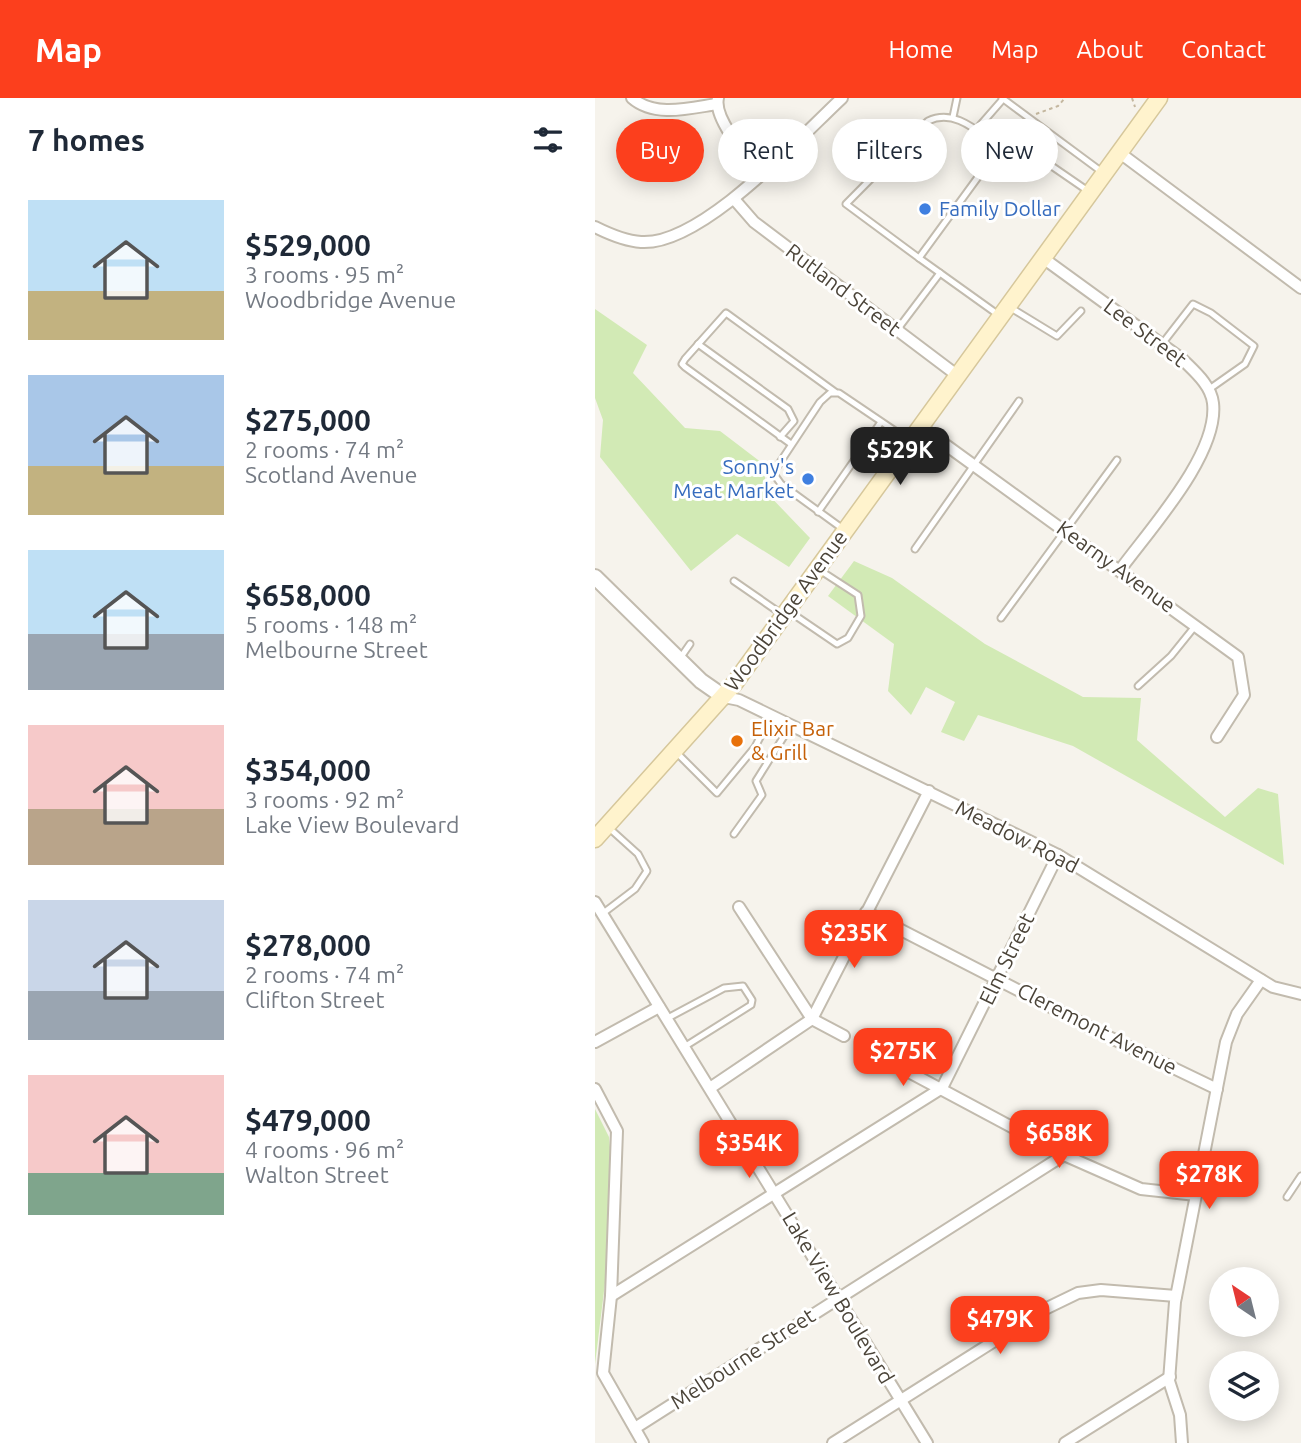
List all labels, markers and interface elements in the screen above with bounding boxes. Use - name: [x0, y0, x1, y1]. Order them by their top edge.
- text: Map: [35, 31, 102, 68]
- text: Home: [888, 36, 953, 63]
- text: Map: [991, 36, 1038, 63]
- text: About: [1076, 36, 1143, 63]
- text: Contact: [1181, 36, 1266, 63]
- chip: Buy: [616, 119, 704, 182]
- chip: Rent: [718, 119, 818, 182]
- chip: Filters: [832, 119, 947, 182]
- chip: New: [961, 119, 1058, 182]
- icon: filters: [529, 121, 567, 159]
- text: 7 homes: [28, 123, 145, 157]
- place label: Family Dollar: [939, 196, 1061, 220]
- marker: Family Dollar: [917, 201, 933, 217]
- icon: home: [84, 228, 168, 312]
- text: $529,000: [245, 228, 371, 262]
- street label: Rutland Street: [782, 238, 906, 340]
- text: 3 rooms · 95 m²: [245, 262, 404, 287]
- text: Woodbridge Avenue: [245, 287, 456, 312]
- street label: Lee Street: [1100, 293, 1192, 371]
- icon: home: [84, 403, 168, 487]
- text: $275,000: [245, 403, 371, 437]
- pin: $529K: [851, 428, 949, 487]
- text: 2 rooms · 74 m²: [245, 437, 404, 462]
- text: $529K: [866, 437, 934, 462]
- place label: Sonny's Meat Market: [673, 454, 794, 502]
- text: Scotland Avenue: [245, 462, 417, 487]
- marker: Sonny's Meat Market: [800, 471, 816, 487]
- street label: Kearny Avenue: [1053, 515, 1180, 617]
- street label: Woodbridge Avenue: [719, 525, 852, 695]
- icon: home: [84, 578, 168, 662]
- text: $658,000: [245, 578, 371, 612]
- text: 5 rooms · 148 m²: [245, 612, 417, 637]
- text: Melbourne Street: [245, 637, 428, 662]
- place label: Elixir Bar & Grill: [751, 716, 834, 764]
- marker: Elixir Bar & Grill: [729, 733, 745, 749]
- icon: home: [84, 753, 168, 837]
- text: $354,000: [245, 753, 371, 787]
- text: 3 rooms · 92 m²: [245, 787, 404, 812]
- street label: Meadow Road: [952, 795, 1083, 877]
- text: Lake View Boulevard: [245, 812, 460, 837]
- street label: Elm Street: [974, 909, 1039, 1008]
- pin: $235K: [805, 910, 903, 970]
- text: $235K: [820, 920, 888, 945]
- icon: home: [84, 928, 168, 1012]
- text: $278,000: [245, 928, 371, 962]
- text: 2 rooms · 74 m²: [245, 962, 404, 987]
- street label: Cleremont Avenue: [1014, 978, 1181, 1079]
- text: Clifton Street: [245, 987, 385, 1012]
- pin: $275K: [854, 1028, 952, 1088]
- text: $275K: [869, 1038, 937, 1063]
- icon: home: [84, 1103, 168, 1187]
- text: $479,000: [245, 1103, 371, 1137]
- pin: $658K: [1010, 1110, 1108, 1170]
- text: $658K: [1025, 1120, 1093, 1145]
- pin: $354K: [700, 1121, 798, 1180]
- text: $354K: [715, 1130, 783, 1155]
- text: 4 rooms · 96 m²: [245, 1137, 404, 1162]
- pin: $278K: [1160, 1152, 1258, 1211]
- text: $278K: [1175, 1161, 1243, 1186]
- text: Walton Street: [245, 1162, 389, 1187]
- street label: Lake View Boulevard: [778, 1207, 900, 1388]
- north arrow: [1209, 1267, 1279, 1337]
- map controls: [1209, 1267, 1279, 1421]
- pin: $479K: [951, 1296, 1049, 1356]
- street label: Melbourne Street: [666, 1303, 819, 1414]
- text: $479K: [966, 1306, 1034, 1331]
- button: layers: [1209, 1351, 1279, 1421]

